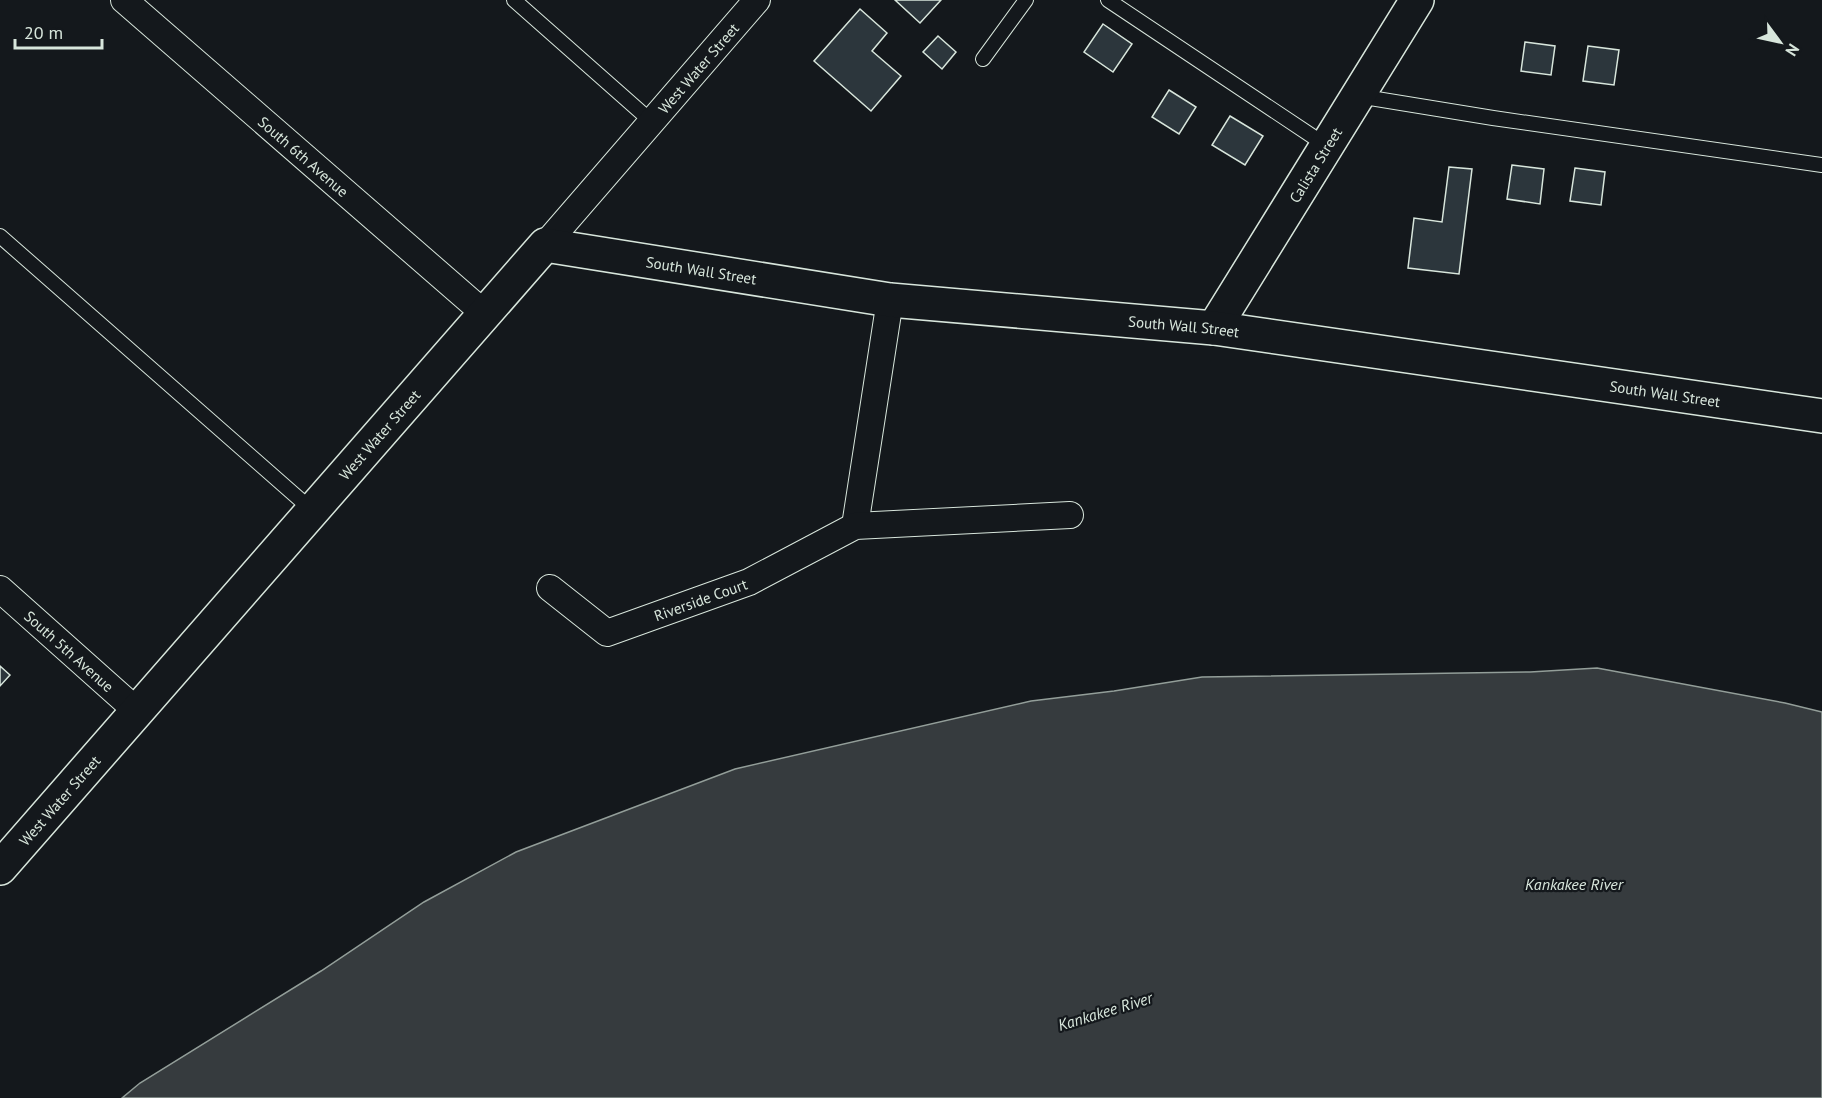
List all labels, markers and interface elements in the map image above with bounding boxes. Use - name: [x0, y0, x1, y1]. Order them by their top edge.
- scale bar: [15, 12, 102, 50]
- north arrow: [1750, 12, 1810, 72]
- street label: West Water Street: [654, 19, 743, 117]
- text: 20 m: [24, 21, 63, 44]
- text: N: [1781, 40, 1804, 60]
- street label: South 6th Avenue: [255, 112, 353, 201]
- street label: Calista Street: [1284, 123, 1346, 206]
- street label: South Wall Street: [645, 252, 758, 288]
- street label: South Wall Street: [1127, 311, 1241, 341]
- street label: South Wall Street: [1608, 376, 1722, 411]
- street label: West Water Street: [335, 385, 424, 484]
- street label: Riverside Court: [651, 574, 750, 625]
- street label: South 5th Avenue: [21, 606, 118, 696]
- street label: West Water Street: [15, 751, 104, 849]
- water label: Kankakee River: [1525, 874, 1625, 894]
- water label: Kankakee River: [1055, 987, 1156, 1035]

